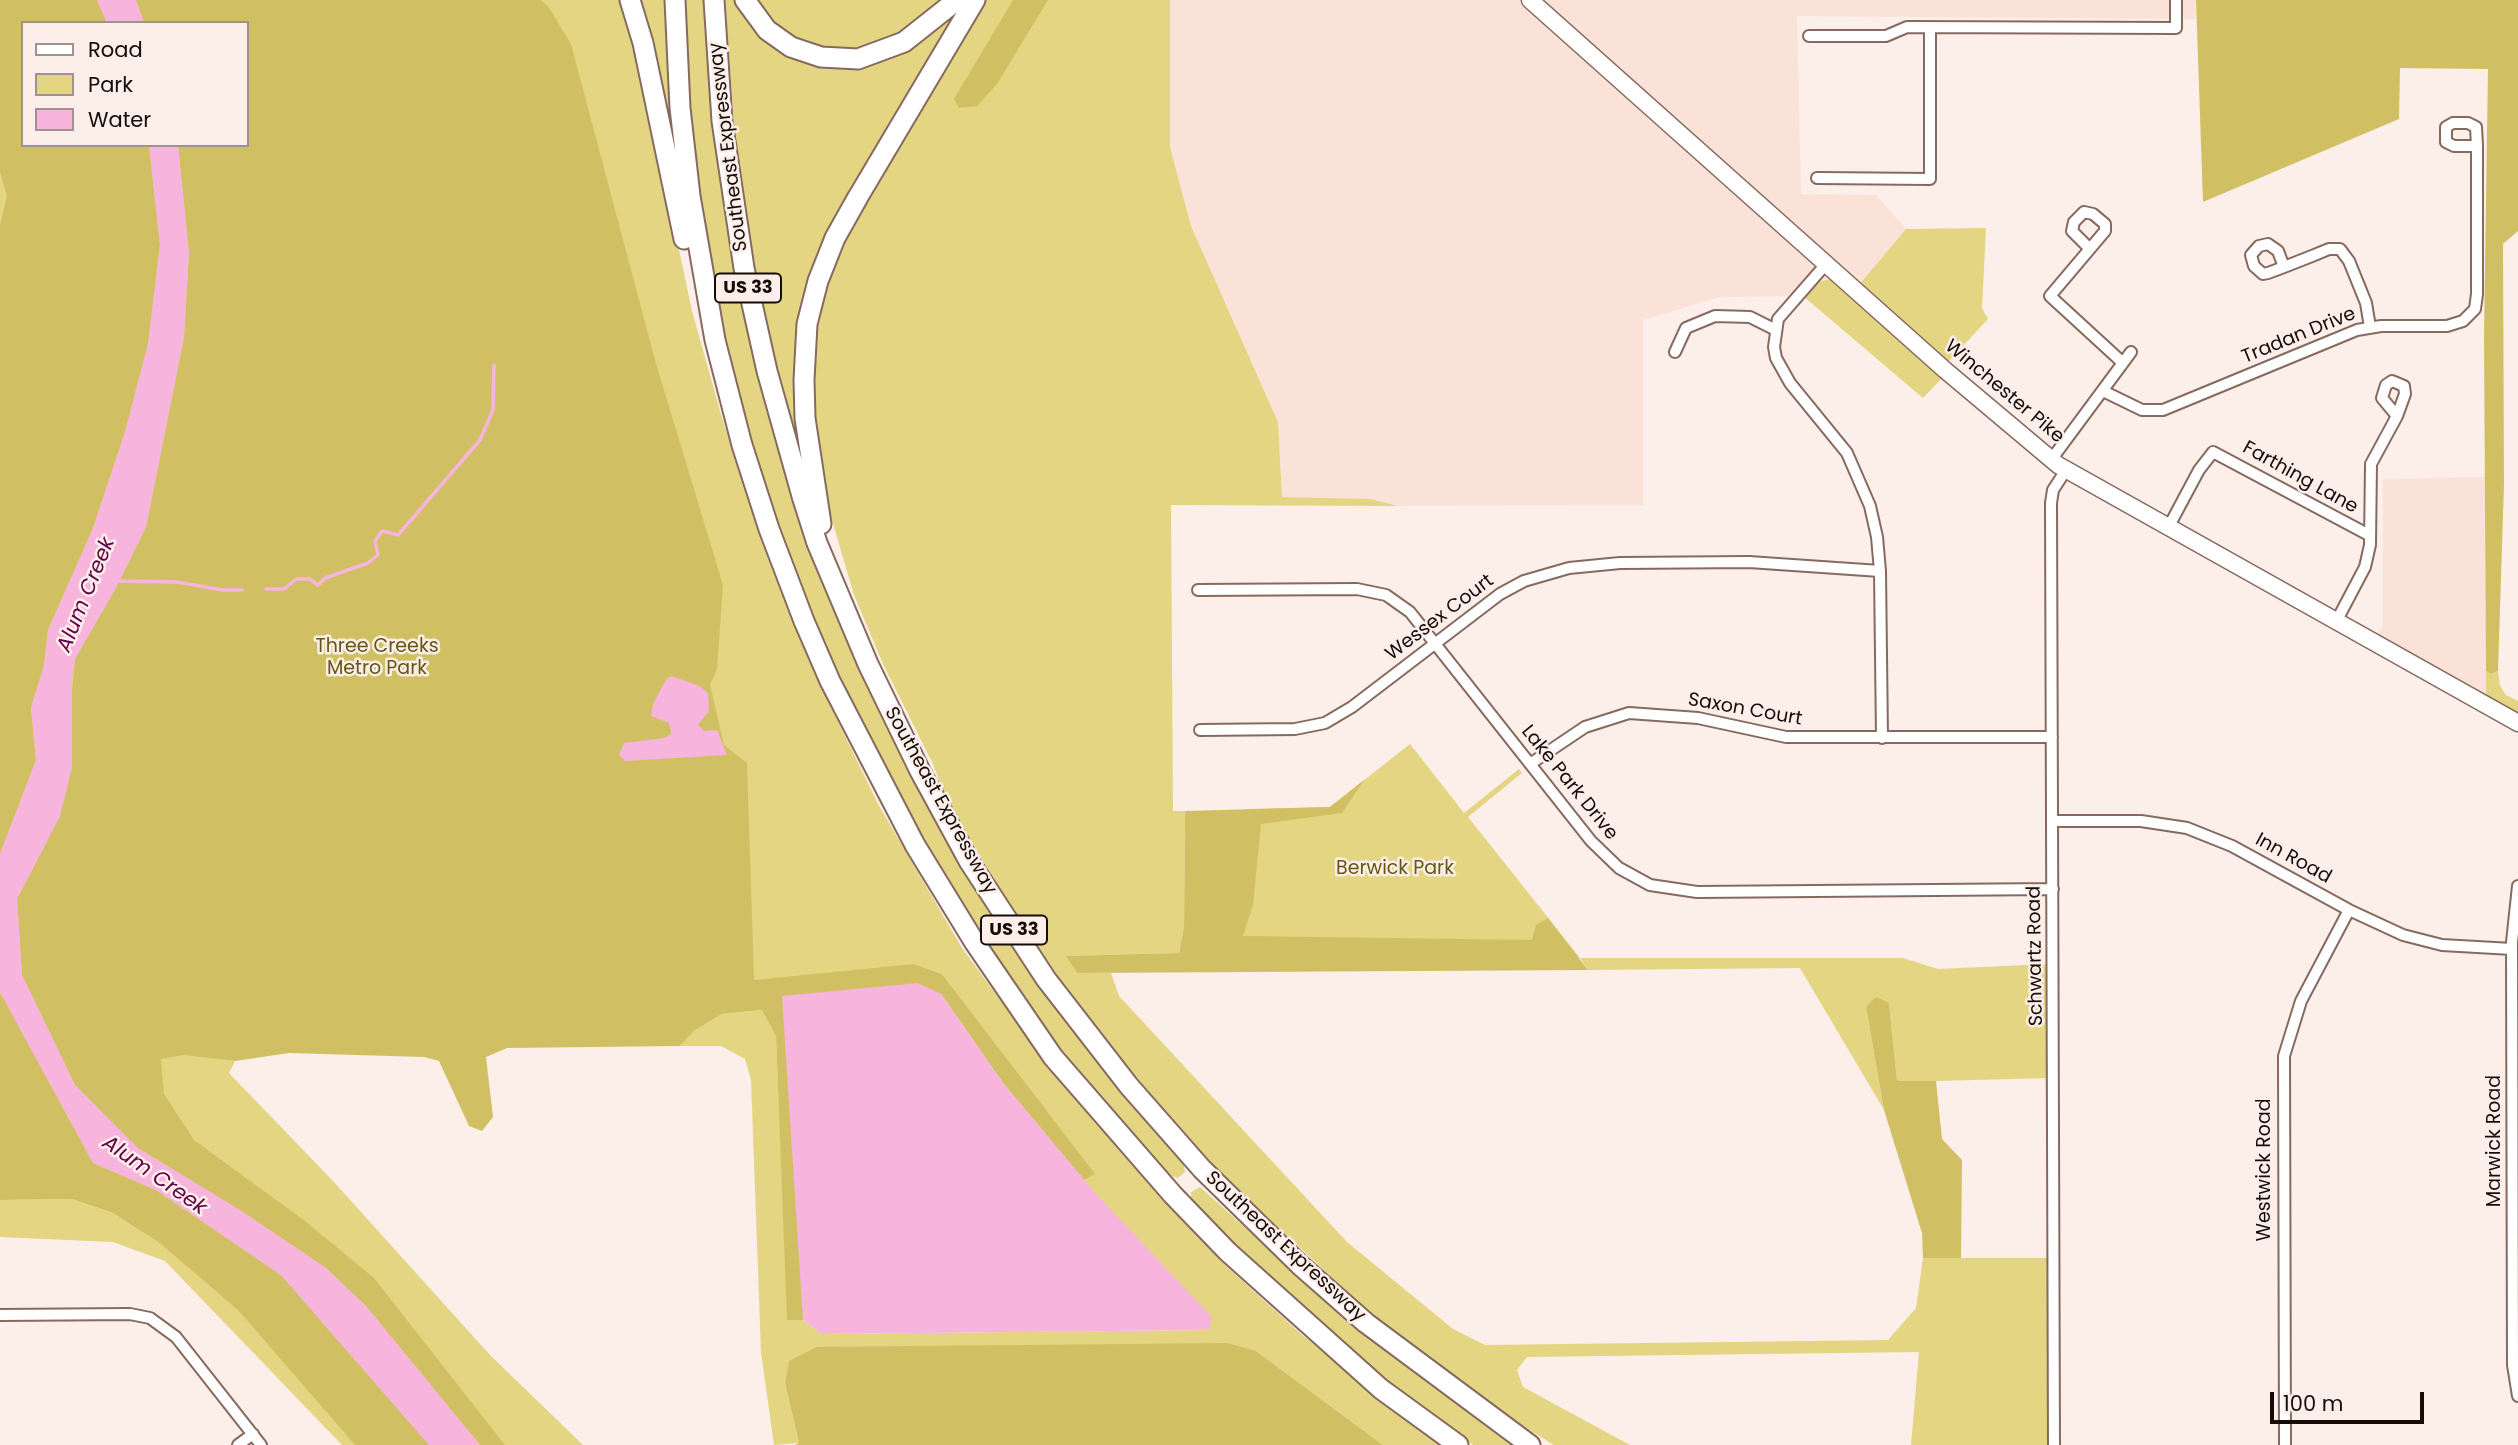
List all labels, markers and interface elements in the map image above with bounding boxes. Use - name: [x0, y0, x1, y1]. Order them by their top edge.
- legend: [21, 21, 248, 147]
- text: Road: [88, 35, 143, 64]
- street label: Southeast Expressway: [705, 41, 753, 253]
- text: Park: [88, 70, 133, 99]
- text: Water: [88, 105, 151, 134]
- road number: US 33: [715, 274, 781, 302]
- street label: Tradan Drive: [2239, 303, 2359, 369]
- street label: Winchester Pike: [1940, 335, 2068, 449]
- street label: Farthing Lane: [2238, 437, 2362, 519]
- water label: Alum Creek: [53, 534, 121, 656]
- street label: Wessex Court: [1382, 570, 1498, 666]
- park label: Three Creeks Metro Park: [315, 636, 439, 680]
- street label: Saxon Court: [1686, 689, 1804, 731]
- street label: Southeast Expressway: [879, 703, 1001, 899]
- street label: Lake Park Drive: [1516, 721, 1622, 845]
- street label: Inn Road: [2251, 829, 2335, 889]
- park label: Berwick Park: [1336, 858, 1454, 880]
- street label: Schwartz Road: [2023, 886, 2049, 1026]
- road number: US 33: [981, 916, 1047, 945]
- street label: Marwick Road: [2484, 1075, 2506, 1207]
- street label: Westwick Road: [2254, 1098, 2276, 1242]
- water label: Alum Creek: [97, 1131, 211, 1221]
- street label: Southeast Expressway: [1200, 1167, 1370, 1327]
- scale bar: [2273, 1378, 2427, 1422]
- text: 100 m: [2283, 1389, 2343, 1418]

